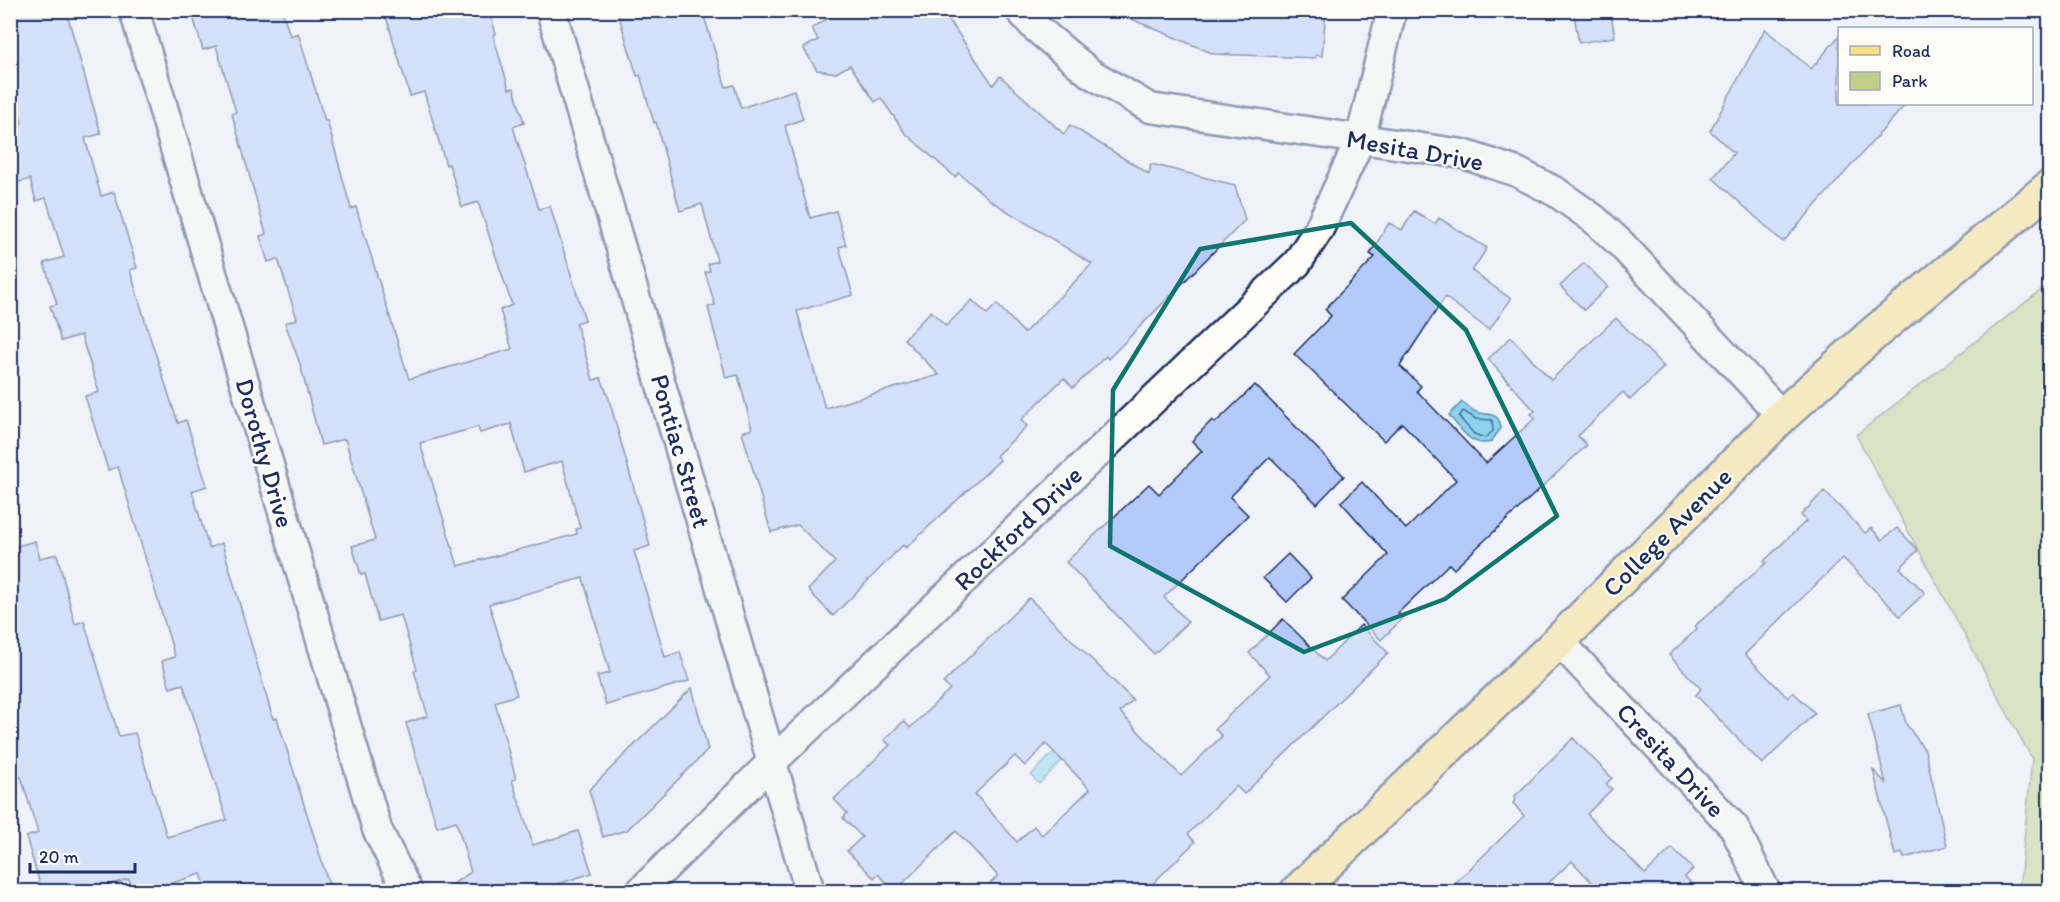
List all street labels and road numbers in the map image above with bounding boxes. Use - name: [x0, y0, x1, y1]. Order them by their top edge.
- street label: Mesita Drive: [1344, 122, 1486, 178]
- street label: Pontiac Street: [644, 370, 718, 532]
- street label: Dorothy Drive: [228, 375, 302, 531]
- street label: Rockford Drive: [947, 459, 1089, 597]
- street label: College Avenue: [1596, 461, 1738, 603]
- street label: Cresita Drive: [1610, 696, 1732, 824]

